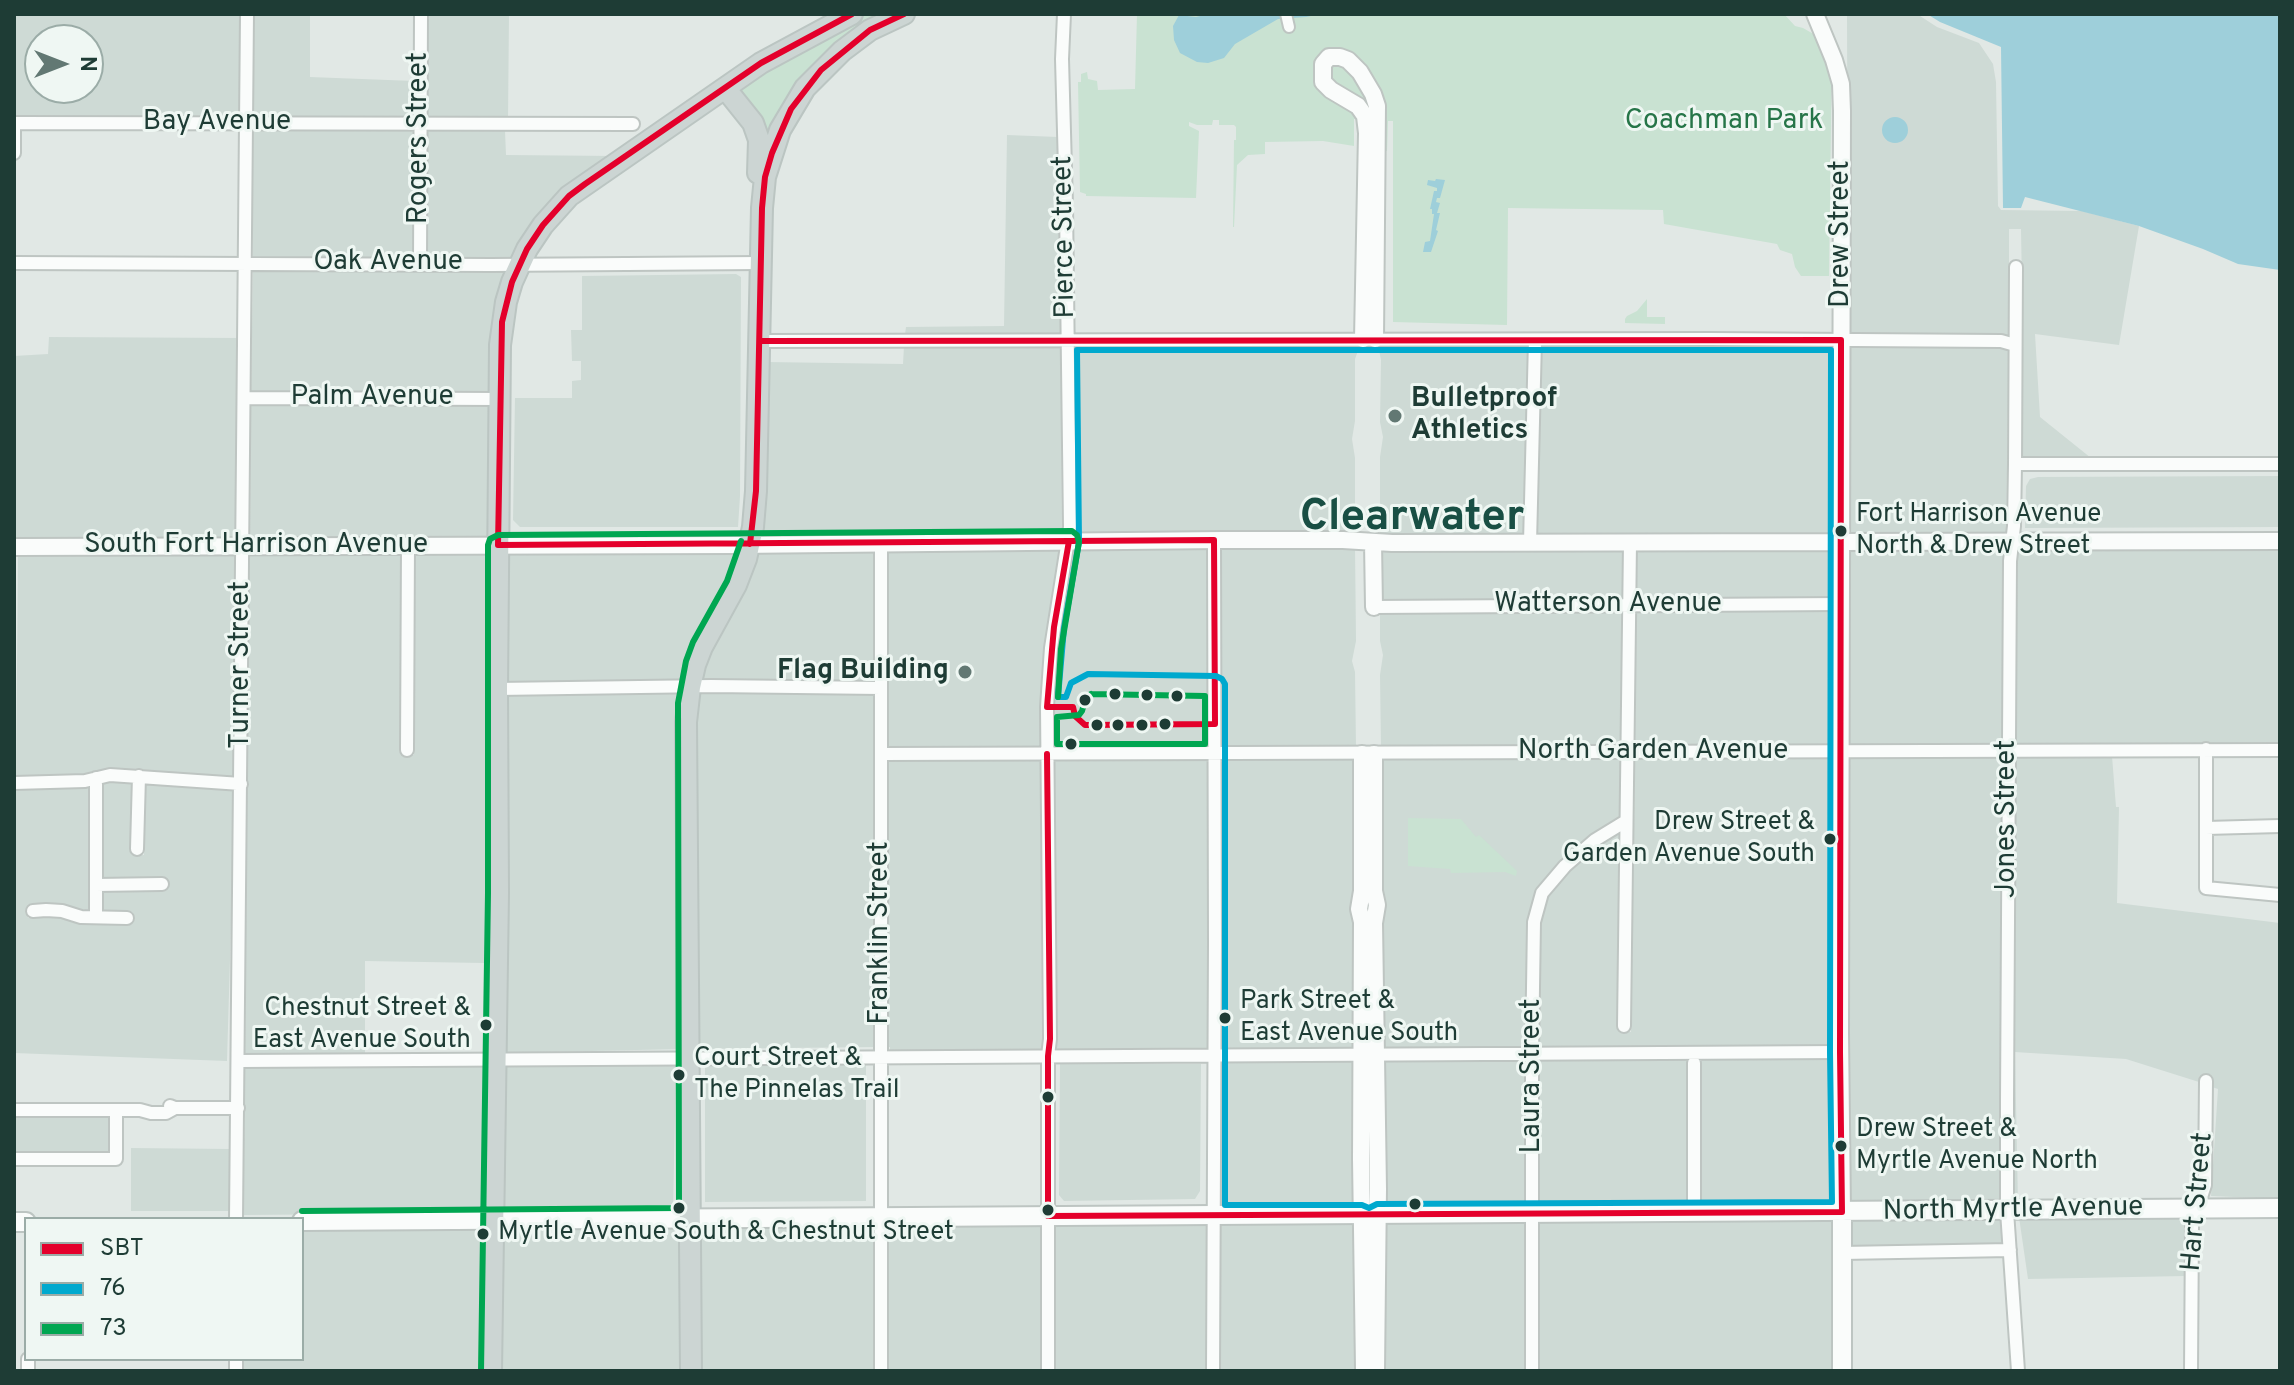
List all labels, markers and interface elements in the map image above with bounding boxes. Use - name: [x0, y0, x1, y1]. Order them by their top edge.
- north arrow: [24, 24, 104, 104]
- street label: Rogers Street: [403, 52, 437, 224]
- text: N: [73, 56, 100, 72]
- park label: Coachman Park: [1625, 105, 1823, 139]
- street label: Bay Avenue: [143, 106, 291, 140]
- street label: Pierce Street: [1048, 155, 1084, 319]
- street label: Drew Street: [1825, 160, 1859, 308]
- street label: Oak Avenue: [313, 246, 463, 280]
- street label: Palm Avenue: [290, 381, 454, 415]
- place label: Bulletproof Athletics: [1411, 383, 1557, 449]
- marker: Bulletproof Athletics: [1386, 407, 1404, 425]
- district label: Clearwater: [1300, 494, 1524, 546]
- place label: Fort Harrison Avenue North & Drew Street: [1856, 500, 2101, 562]
- marker: Fort Harrison Avenue North & Drew Street: [1833, 523, 1849, 539]
- street label: South Fort Harrison Avenue: [84, 529, 428, 563]
- street label: Turner Street: [225, 581, 259, 749]
- street label: Watterson Avenue: [1494, 588, 1722, 622]
- place label: Flag Building: [777, 655, 949, 689]
- marker: Flag Building: [956, 663, 974, 681]
- unlabelled marker: [1107, 686, 1123, 702]
- unlabelled marker: [1139, 687, 1155, 703]
- unlabelled marker: [1169, 688, 1185, 704]
- unlabelled marker: [1077, 692, 1093, 708]
- unlabelled marker: [1157, 716, 1173, 732]
- unlabelled marker: [1089, 717, 1105, 733]
- unlabelled marker: [1110, 717, 1126, 733]
- unlabelled marker: [1134, 717, 1150, 733]
- street label: North Garden Avenue: [1518, 735, 1788, 769]
- unlabelled marker: [1063, 736, 1079, 752]
- street label: Jones Street: [1991, 740, 2025, 898]
- place label: Drew Street & Garden Avenue South: [1563, 808, 1815, 870]
- marker: Drew Street & Garden Avenue South: [1822, 831, 1838, 847]
- street label: Franklin Street: [864, 841, 898, 1025]
- place label: Park Street & East Avenue South: [1240, 987, 1458, 1048]
- place label: Chestnut Street & East Avenue South: [253, 994, 471, 1056]
- street label: Laura Street: [1516, 998, 1550, 1154]
- marker: Park Street & East Avenue South: [1217, 1010, 1233, 1026]
- marker: Chestnut Street & East Avenue South: [478, 1017, 494, 1033]
- place label: Court Street & The Pinnelas Trail: [694, 1044, 900, 1106]
- marker: Court Street & The Pinnelas Trail: [671, 1067, 687, 1083]
- unlabelled marker: [1040, 1089, 1056, 1105]
- place label: Drew Street & Myrtle Avenue North: [1856, 1115, 2098, 1176]
- street label: Hart Street: [2176, 1131, 2222, 1273]
- marker: Drew Street & Myrtle Avenue North: [1833, 1138, 1849, 1154]
- street label: North Myrtle Avenue: [1882, 1192, 2144, 1230]
- unlabelled marker: [1407, 1196, 1423, 1212]
- unlabelled marker: [671, 1200, 687, 1216]
- unlabelled marker: [1040, 1202, 1056, 1218]
- legend: [24, 1217, 304, 1361]
- place label: Myrtle Avenue South & Chestnut Street: [498, 1218, 954, 1250]
- marker: Myrtle Avenue South & Chestnut Street: [475, 1226, 491, 1242]
- text: SBT: [100, 1234, 144, 1264]
- text: 76: [100, 1274, 126, 1304]
- text: 73: [100, 1314, 127, 1344]

